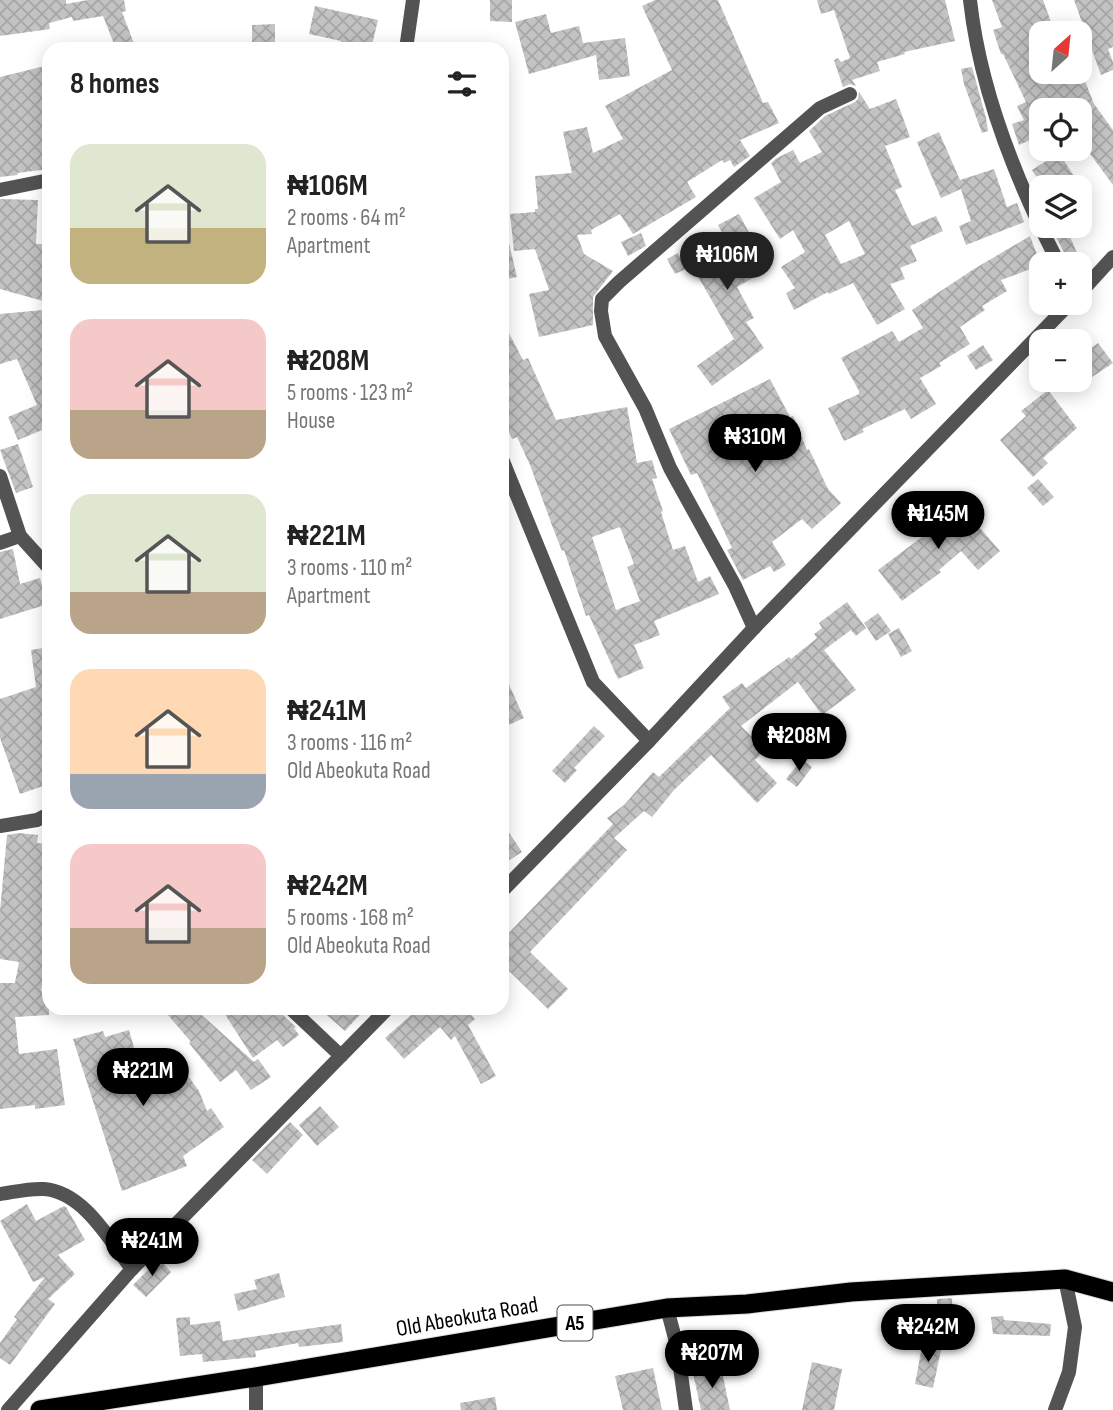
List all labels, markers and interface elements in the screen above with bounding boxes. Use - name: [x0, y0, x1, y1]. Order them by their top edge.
- north arrow: [1029, 21, 1092, 84]
- map controls: [1029, 21, 1092, 392]
- icon: filters: [443, 65, 481, 103]
- text: 8 homes: [70, 66, 159, 102]
- button: locate: [1029, 98, 1092, 161]
- text: ₦106M: [287, 168, 368, 204]
- icon: home: [126, 172, 210, 256]
- button: layers: [1029, 175, 1092, 238]
- text: 2 rooms · 64 m²: [287, 204, 406, 232]
- text: Apartment: [287, 232, 371, 260]
- pin: ₦106M: [678, 232, 776, 292]
- text: ₦106M: [696, 241, 758, 269]
- button: +: [1029, 252, 1092, 315]
- button: −: [1029, 329, 1092, 392]
- text: ₦208M: [287, 343, 369, 379]
- icon: home: [126, 347, 210, 431]
- text: 5 rooms · 123 m²: [287, 379, 413, 407]
- text: House: [287, 407, 335, 435]
- pin: ₦310M: [706, 414, 804, 474]
- text: ₦310M: [724, 423, 786, 451]
- pin: ₦145M: [889, 491, 987, 551]
- text: ₦145M: [907, 500, 969, 528]
- text: ₦221M: [287, 518, 366, 554]
- icon: home: [126, 522, 210, 606]
- text: 3 rooms · 110 m²: [287, 554, 412, 582]
- text: Apartment: [287, 582, 371, 610]
- text: ₦241M: [287, 693, 366, 729]
- icon: home: [126, 697, 210, 781]
- pin: ₦208M: [750, 714, 848, 773]
- text: ₦208M: [767, 722, 831, 750]
- text: 3 rooms · 116 m²: [287, 729, 412, 757]
- text: Old Abeokuta Road: [287, 757, 430, 785]
- text: ₦242M: [287, 868, 368, 904]
- icon: home: [126, 872, 210, 956]
- text: 5 rooms · 168 m²: [287, 904, 414, 932]
- text: Old Abeokuta Road: [287, 932, 430, 960]
- pin: ₦221M: [94, 1048, 192, 1108]
- text: ₦221M: [113, 1057, 173, 1085]
- pin: ₦241M: [103, 1218, 201, 1278]
- text: ₦241M: [122, 1227, 182, 1255]
- street label: Old Abeokuta Road: [394, 1291, 540, 1343]
- pin: ₦242M: [879, 1304, 977, 1364]
- road number: A5: [558, 1306, 592, 1340]
- text: ₦242M: [897, 1313, 959, 1341]
- pin: ₦207M: [663, 1330, 761, 1390]
- text: ₦207M: [681, 1339, 743, 1367]

